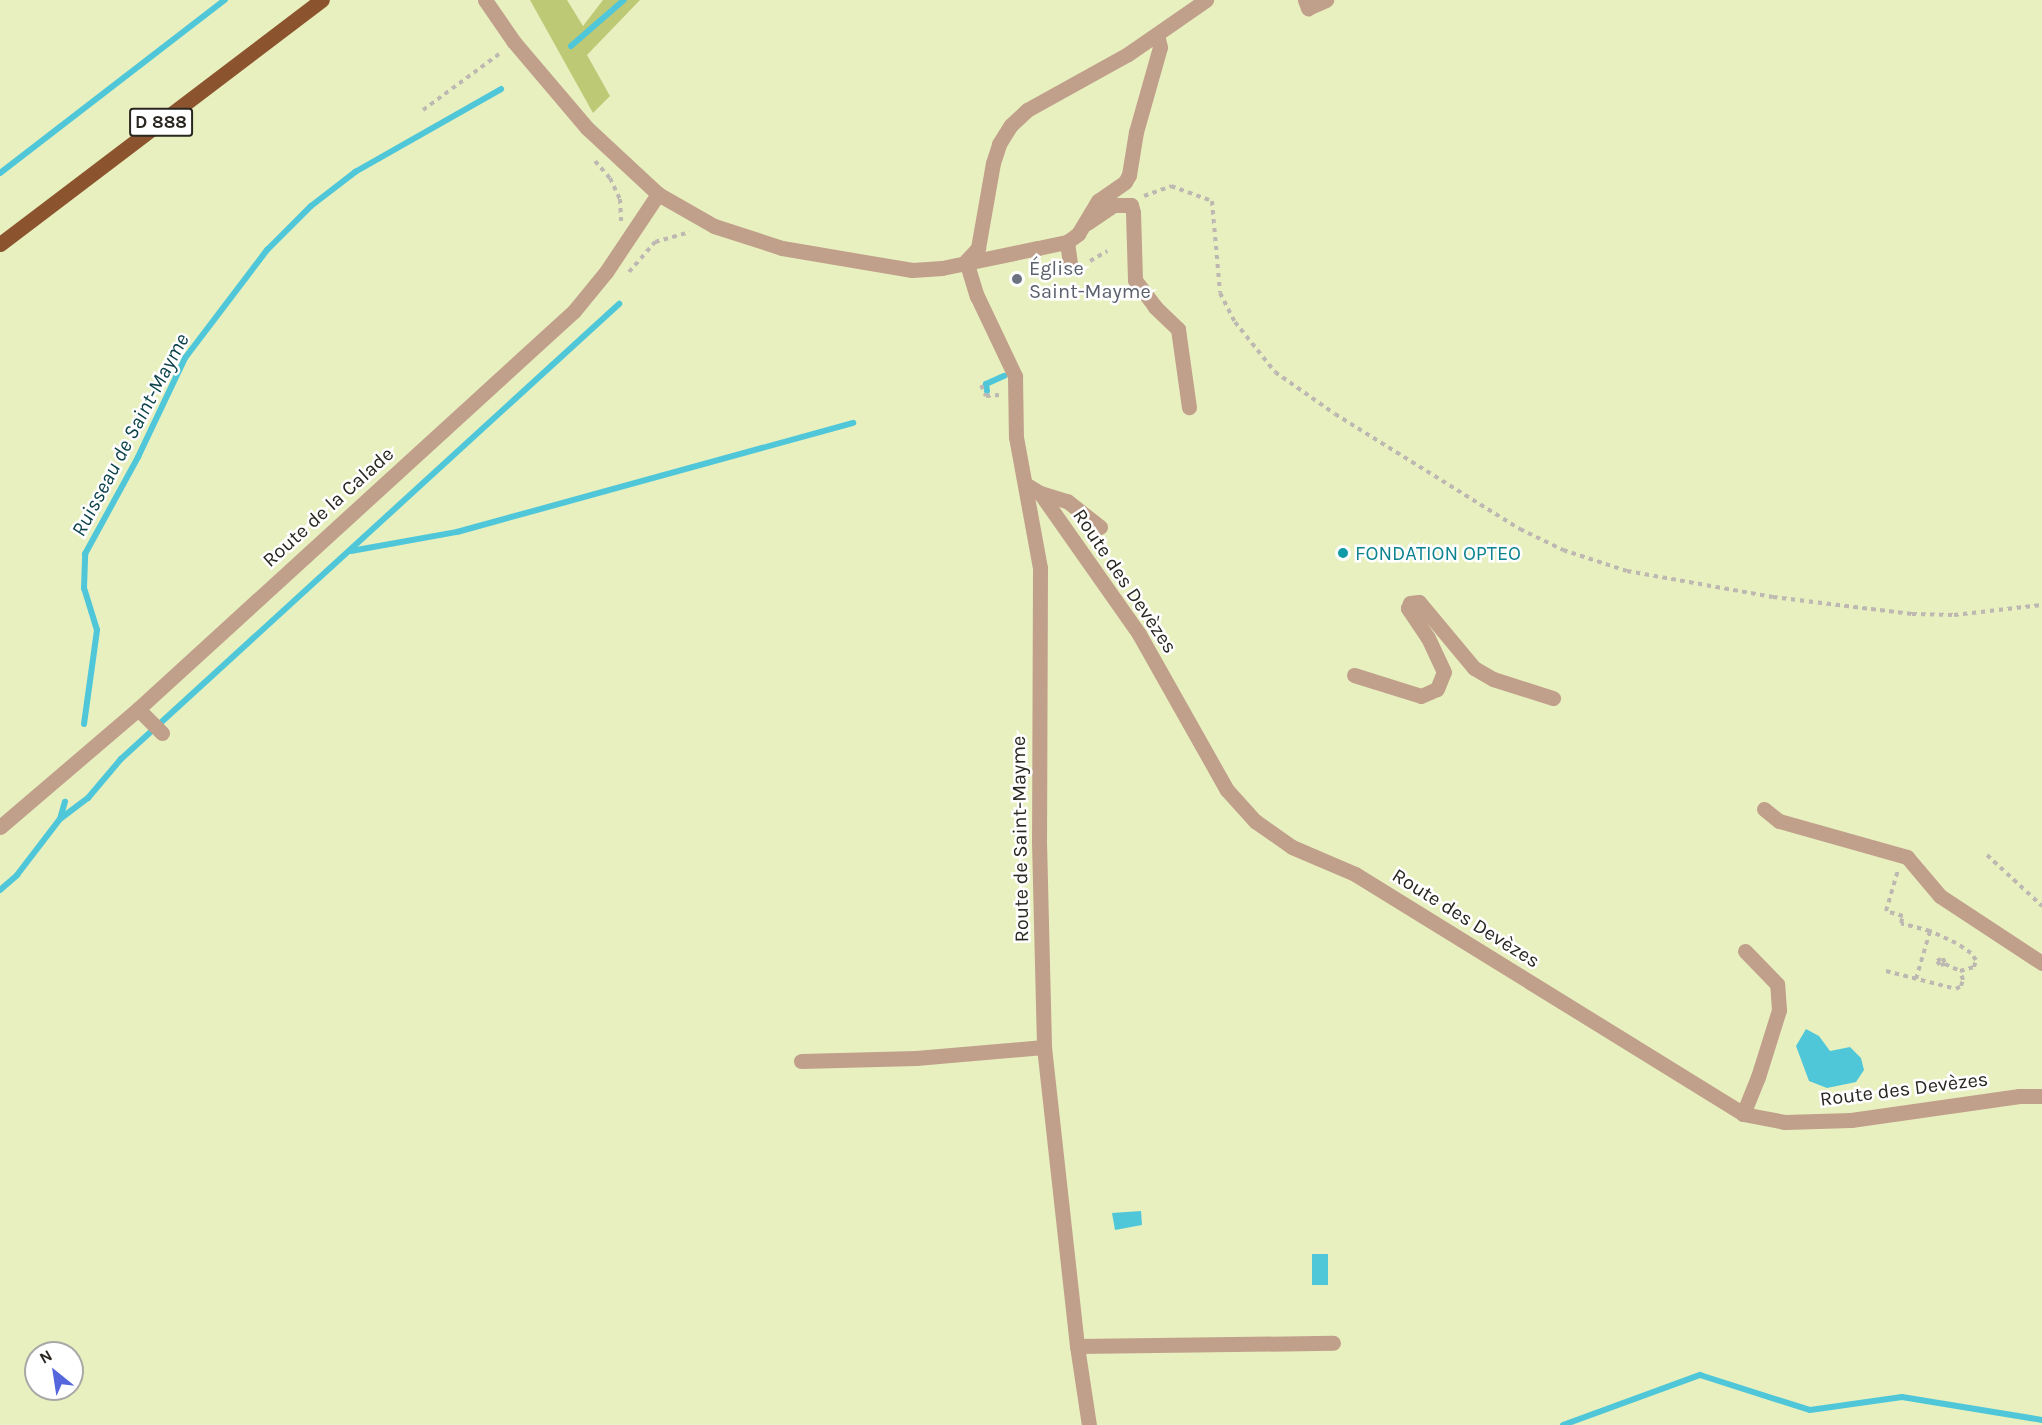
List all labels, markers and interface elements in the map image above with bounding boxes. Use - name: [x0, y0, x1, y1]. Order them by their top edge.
- road number: D 888: [128, 107, 194, 137]
- place label: Église Saint-Mayme: [1029, 256, 1151, 303]
- marker: Église Saint-Mayme: [1010, 272, 1024, 286]
- water label: Ruisseau de Saint-Mayme: [66, 329, 194, 541]
- street label: Route de la Calade: [258, 442, 398, 572]
- street label: Route des Devèzes: [1068, 504, 1182, 658]
- place label: FONDATION OPTEO: [1355, 541, 1521, 565]
- marker: FONDATION OPTEO: [1336, 546, 1350, 560]
- street label: Route de Saint-Mayme: [1006, 736, 1034, 942]
- street label: Route des Devèzes: [1388, 863, 1544, 973]
- street label: Route des Devèzes: [1819, 1067, 1989, 1111]
- north arrow: [24, 1341, 84, 1401]
- text: N: [36, 1346, 55, 1368]

